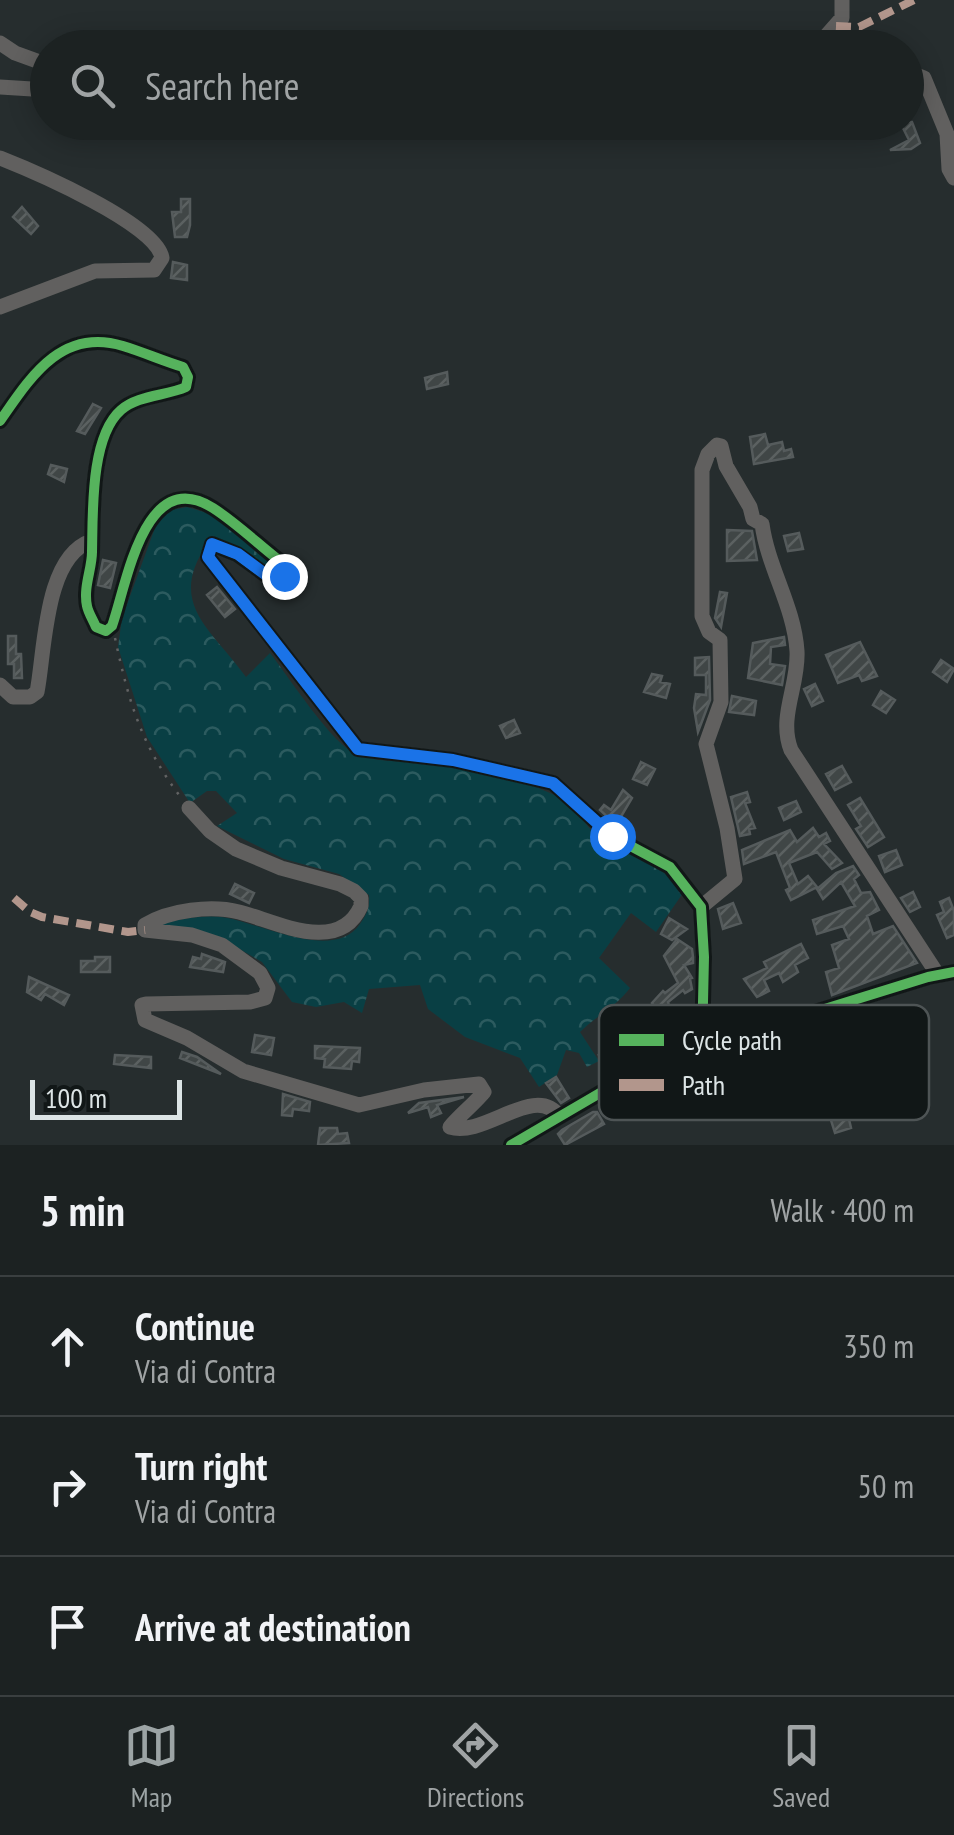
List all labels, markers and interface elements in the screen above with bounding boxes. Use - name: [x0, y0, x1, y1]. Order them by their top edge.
- search box: [30, 30, 924, 140]
- icon: search: [65, 58, 120, 113]
- text: Search here: [145, 61, 299, 110]
- route end: [262, 554, 308, 600]
- route start: [590, 814, 636, 860]
- legend: [599, 1005, 929, 1120]
- text: Cycle path: [682, 1021, 782, 1058]
- text: Path: [682, 1066, 725, 1103]
- scale bar: [30, 1075, 182, 1120]
- text: 100 m: [45, 1079, 107, 1116]
- text: 5 min: [40, 1183, 125, 1238]
- text: Walk · 400 m: [770, 1189, 914, 1231]
- text: Continue: [135, 1301, 255, 1350]
- icon: ahead: [40, 1319, 95, 1374]
- text: 350 m: [843, 1325, 914, 1367]
- text: Via di Contra: [135, 1350, 276, 1392]
- text: Turn right: [135, 1441, 267, 1490]
- icon: right: [40, 1459, 95, 1514]
- text: 50 m: [858, 1465, 914, 1507]
- text: Via di Contra: [135, 1490, 276, 1532]
- icon: arrive: [40, 1599, 95, 1654]
- text: Arrive at destination: [135, 1602, 411, 1651]
- tab: Map: [124, 1718, 179, 1815]
- tab: Directions: [427, 1718, 524, 1815]
- tab: Saved: [772, 1718, 830, 1815]

